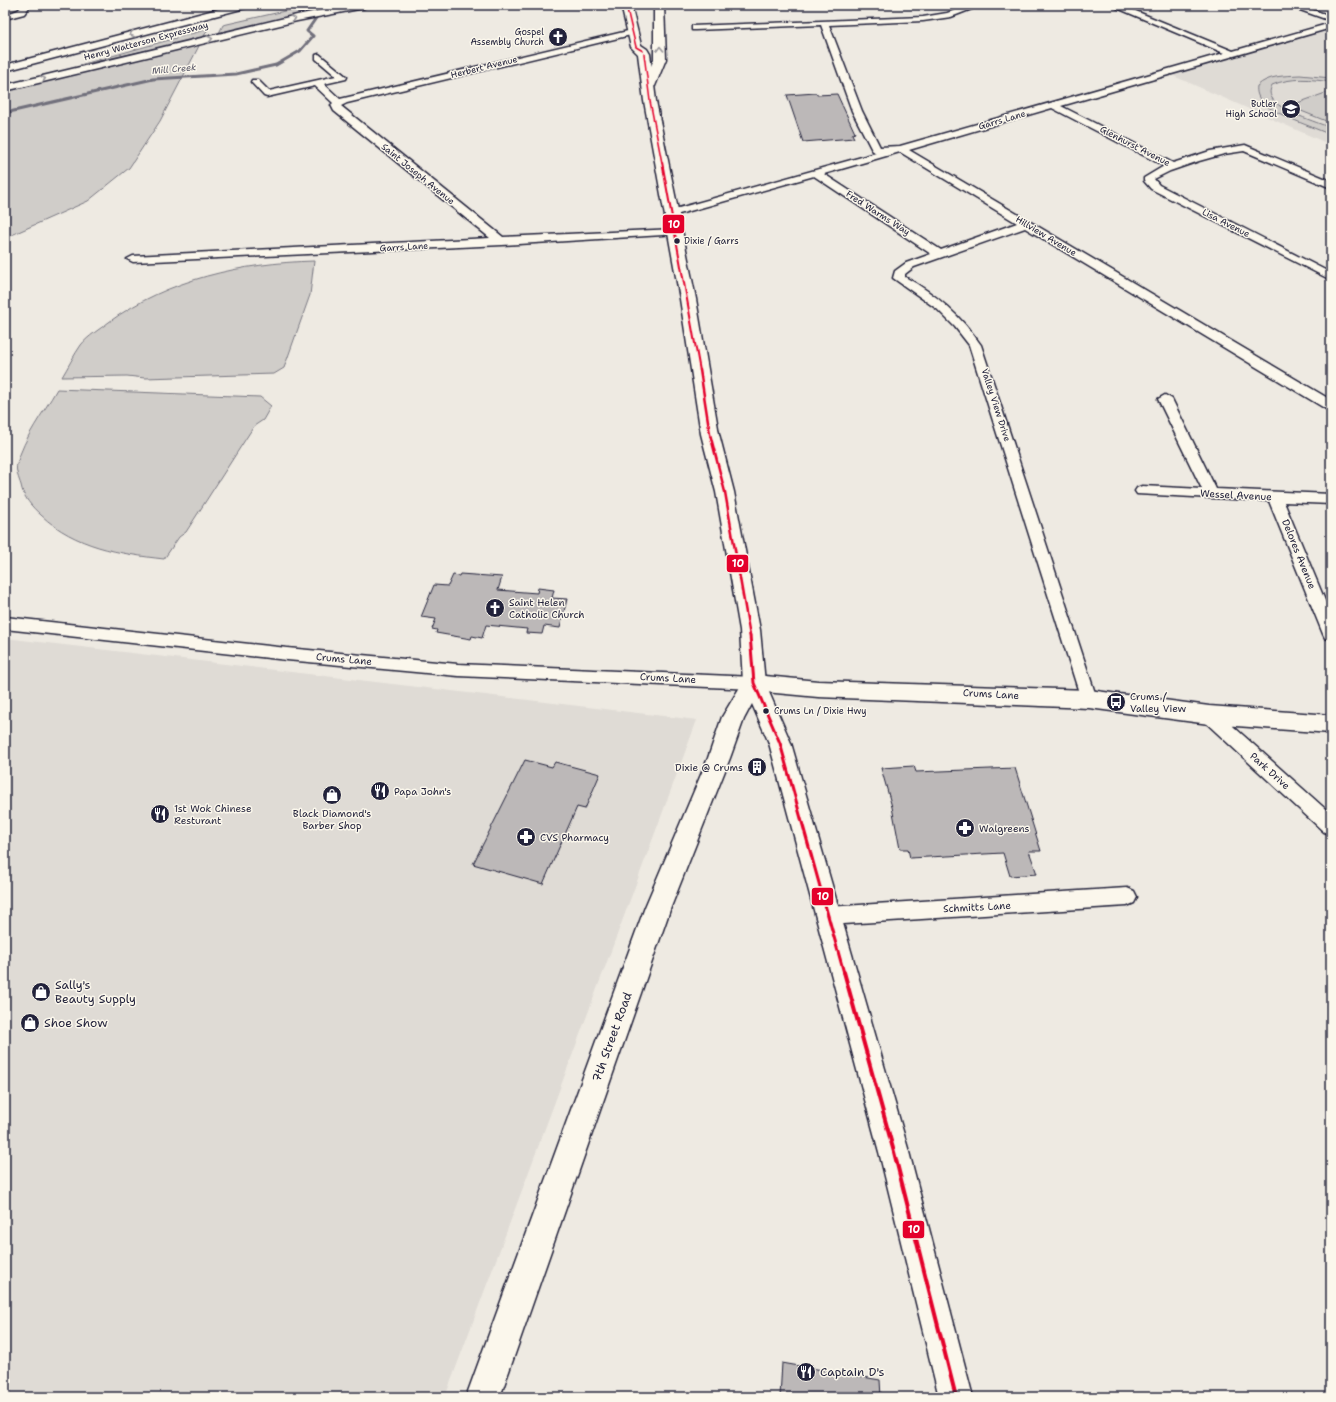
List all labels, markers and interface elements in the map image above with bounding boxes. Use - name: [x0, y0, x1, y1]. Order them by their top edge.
- one-way arrow: [290, 16, 296, 24]
- street label: Henry Watterson Expressway: [82, 19, 210, 63]
- place label: Gospel Assembly Church: [470, 26, 544, 48]
- church icon: Gospel Assembly Church: [547, 26, 569, 48]
- one-way arrow: [129, 30, 135, 38]
- one-way arrow: [206, 35, 213, 44]
- one-way arrow: [656, 46, 664, 52]
- street label: Herbert Avenue: [449, 53, 519, 81]
- water label: Mill Creek: [151, 61, 197, 77]
- one-way arrow: [40, 75, 46, 83]
- place label: Butler High School: [1226, 98, 1277, 120]
- school or university icon: Butler High School: [1280, 98, 1302, 120]
- street label: Garrs Lane: [977, 108, 1027, 132]
- street label: Glenhurst Avenue: [1098, 123, 1172, 169]
- street label: Saint Joseph Avenue: [379, 141, 457, 207]
- street label: Fred Warms Way: [844, 188, 912, 238]
- street label: Lisa Avenue: [1200, 206, 1252, 240]
- street label: Hillview Avenue: [1013, 213, 1079, 259]
- line badge: 10: [662, 214, 685, 234]
- text: 10: [668, 217, 680, 232]
- place label: Dixie / Garrs: [684, 235, 739, 247]
- marker: Dixie / Garrs: [672, 236, 682, 246]
- street label: Garrs Lane: [379, 240, 429, 254]
- street label: Valley View Drive: [979, 367, 1013, 443]
- street label: Wessel Avenue: [1200, 487, 1272, 503]
- street label: Delores Avenue: [1279, 517, 1319, 591]
- line badge: 10: [726, 554, 749, 573]
- text: 10: [732, 556, 744, 571]
- place label: Saint Helen Catholic Church: [509, 596, 585, 621]
- church icon: Saint Helen Catholic Church: [484, 597, 506, 619]
- street label: Crums Lane: [315, 650, 373, 668]
- street label: Crums Lane: [640, 670, 697, 686]
- street label: Crums Lane: [963, 686, 1020, 702]
- place label: Crums / Valley View: [1130, 690, 1187, 715]
- bus stop icon: Crums / Valley View: [1105, 691, 1127, 713]
- place label: Crums Ln / Dixie Hwy: [774, 705, 867, 717]
- marker: Crums Ln / Dixie Hwy: [761, 706, 771, 716]
- street label: Park Drive: [1247, 750, 1293, 793]
- building icon: Dixie @ Crums: [746, 756, 768, 778]
- place label: Dixie @ Crums: [675, 761, 743, 774]
- restaurant icon: Papa John's: [369, 780, 391, 802]
- shop icon: Black Diamond's Barber Shop: [321, 784, 343, 806]
- place label: Papa John's: [394, 785, 451, 798]
- place label: 1st Wok Chinese Resturant: [174, 802, 252, 827]
- restaurant icon: 1st Wok Chinese Resturant: [149, 803, 171, 825]
- place label: Black Diamond's Barber Shop: [293, 807, 371, 832]
- pharmacy icon: Walgreens: [954, 817, 976, 839]
- place label: Walgreens: [979, 822, 1030, 835]
- pharmacy icon: CVS Pharmacy: [515, 826, 537, 848]
- place label: CVS Pharmacy: [540, 831, 609, 844]
- line badge: 10: [811, 887, 834, 906]
- text: 10: [817, 889, 829, 904]
- street label: Schmitts Lane: [943, 899, 1012, 915]
- place label: Sally's Beauty Supply: [55, 977, 136, 1007]
- shop icon: Sally's Beauty Supply: [30, 981, 52, 1003]
- street label: 7th Street Road: [588, 990, 636, 1084]
- shop icon: Shoe Show: [19, 1012, 41, 1034]
- place label: Shoe Show: [44, 1015, 108, 1031]
- line badge: 10: [902, 1220, 925, 1239]
- text: 10: [908, 1222, 920, 1237]
- restaurant icon: Captain D's: [795, 1361, 817, 1383]
- place label: Captain D's: [820, 1364, 885, 1380]

